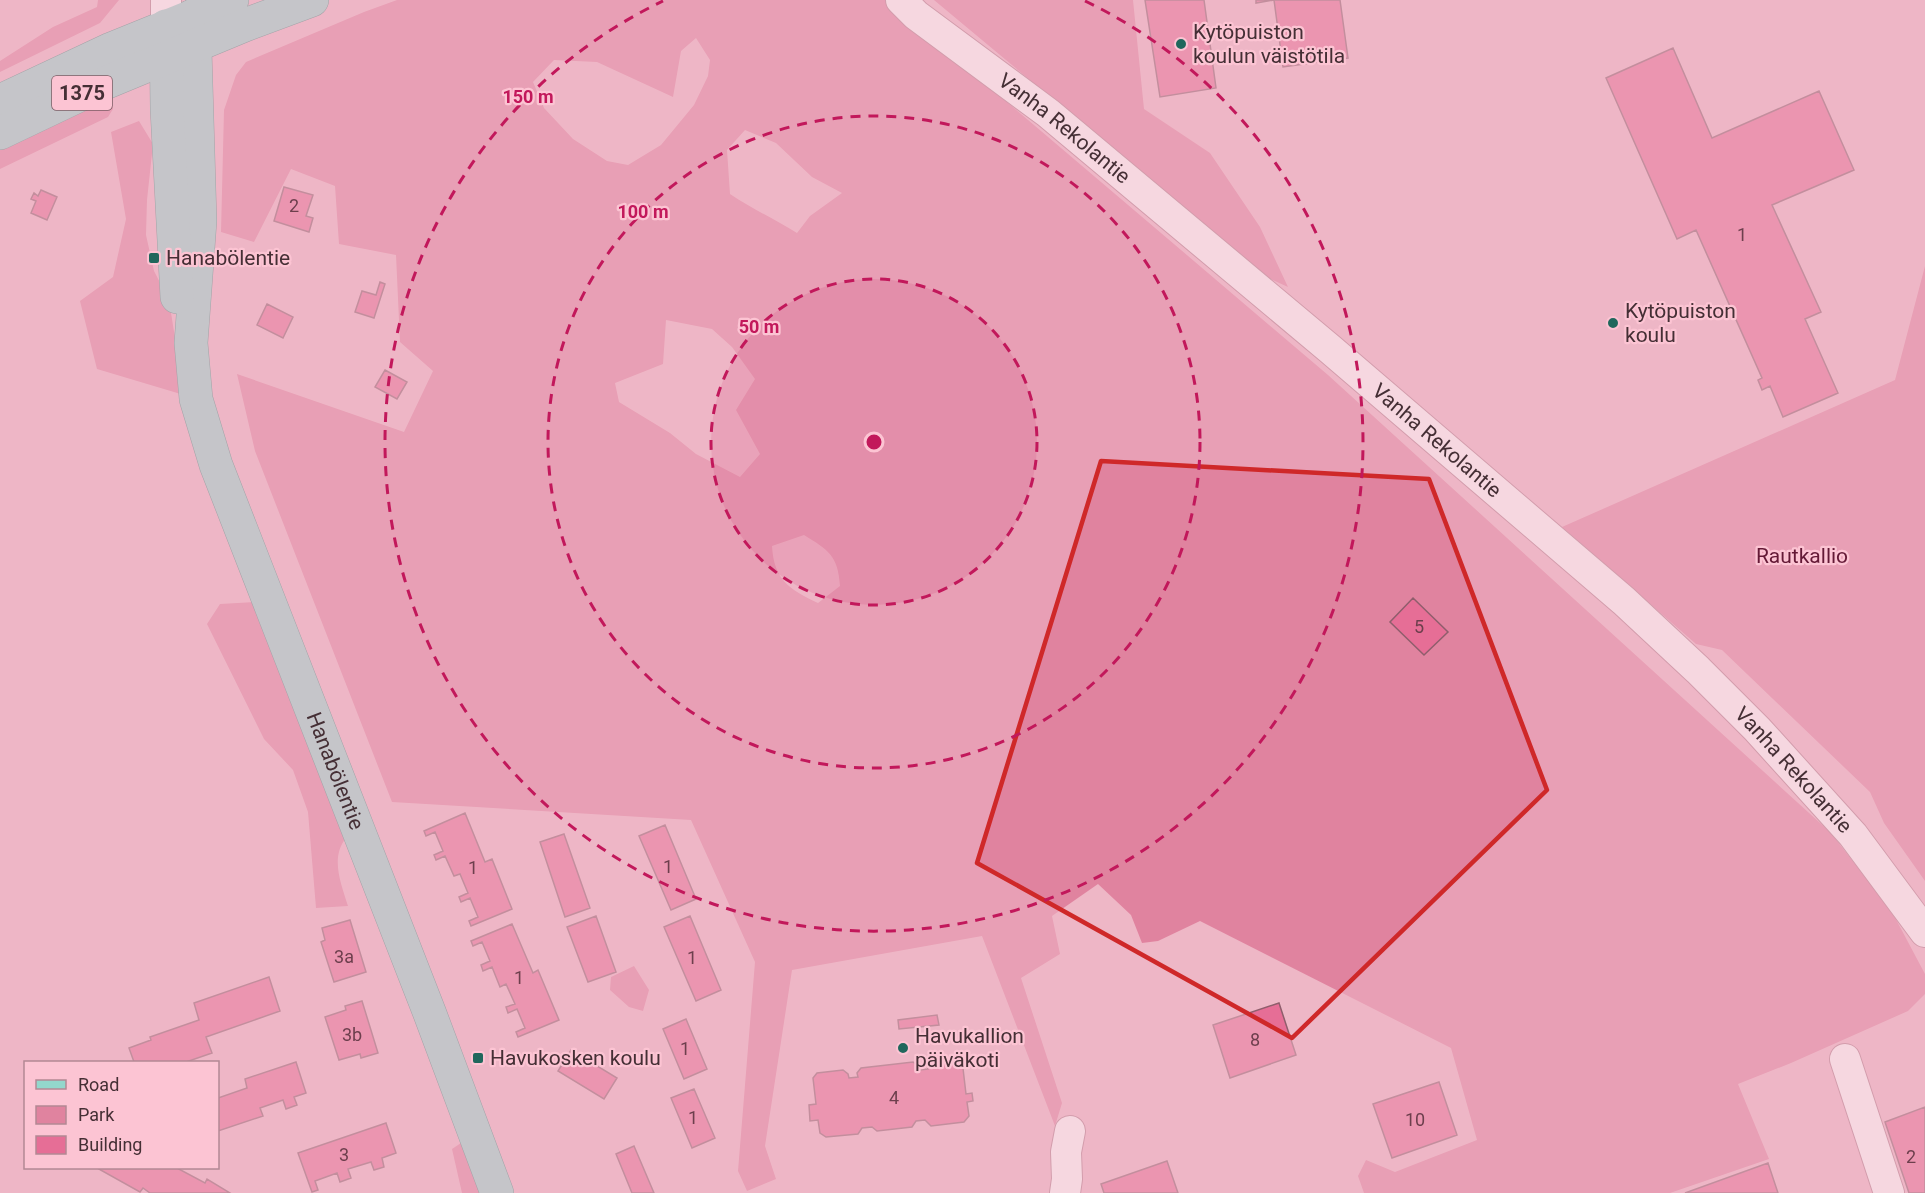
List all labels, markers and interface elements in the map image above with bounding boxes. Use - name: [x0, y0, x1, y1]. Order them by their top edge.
- place label: Kytöpuiston koulun väistötila: [1193, 20, 1345, 68]
- marker: Kytöpuiston koulun väistötila: [1174, 37, 1188, 51]
- street label: Vanha Rekolantie: [994, 68, 1135, 189]
- road number: 1375: [52, 76, 112, 110]
- text: 150 m: [502, 86, 554, 107]
- house number: 2: [289, 195, 299, 216]
- text: 100 m: [617, 201, 669, 222]
- house number: 1: [1737, 224, 1747, 245]
- place label: Hanabölentie: [166, 246, 290, 270]
- marker: Hanabölentie: [147, 251, 161, 265]
- place label: Kytöpuiston koulu: [1625, 299, 1736, 347]
- text: 50 m: [739, 316, 779, 337]
- marker: Kytöpuiston koulu: [1606, 316, 1620, 330]
- street label: Vanha Rekolantie: [1367, 379, 1506, 502]
- centre of rings: [864, 432, 884, 452]
- park label: Rautkallio: [1756, 544, 1848, 568]
- house number: 5: [1414, 616, 1424, 637]
- street label: Vanha Rekolantie: [1730, 702, 1857, 838]
- street label: Hanabölentie: [302, 709, 369, 833]
- house number: 1: [663, 856, 673, 877]
- house number: 1: [468, 857, 478, 878]
- house number: 3a: [334, 946, 354, 967]
- house number: 1: [687, 947, 697, 968]
- house number: 1: [514, 967, 524, 988]
- house number: 3b: [342, 1024, 362, 1045]
- place label: Havukallion päiväkoti: [915, 1024, 1024, 1072]
- house number: 8: [1250, 1029, 1260, 1050]
- house number: 1: [680, 1038, 690, 1059]
- marker: Havukallion päiväkoti: [896, 1041, 910, 1055]
- place label: Havukosken koulu: [490, 1046, 661, 1070]
- marker: Havukosken koulu: [471, 1051, 485, 1065]
- legend: [24, 1061, 219, 1169]
- text: Road: [78, 1074, 119, 1095]
- house number: 4: [889, 1087, 899, 1108]
- text: Park: [78, 1104, 115, 1125]
- house number: 1: [688, 1107, 698, 1128]
- house number: 10: [1405, 1109, 1425, 1130]
- text: Building: [78, 1134, 142, 1155]
- house number: 3: [339, 1144, 349, 1165]
- house number: 2: [1906, 1146, 1916, 1167]

